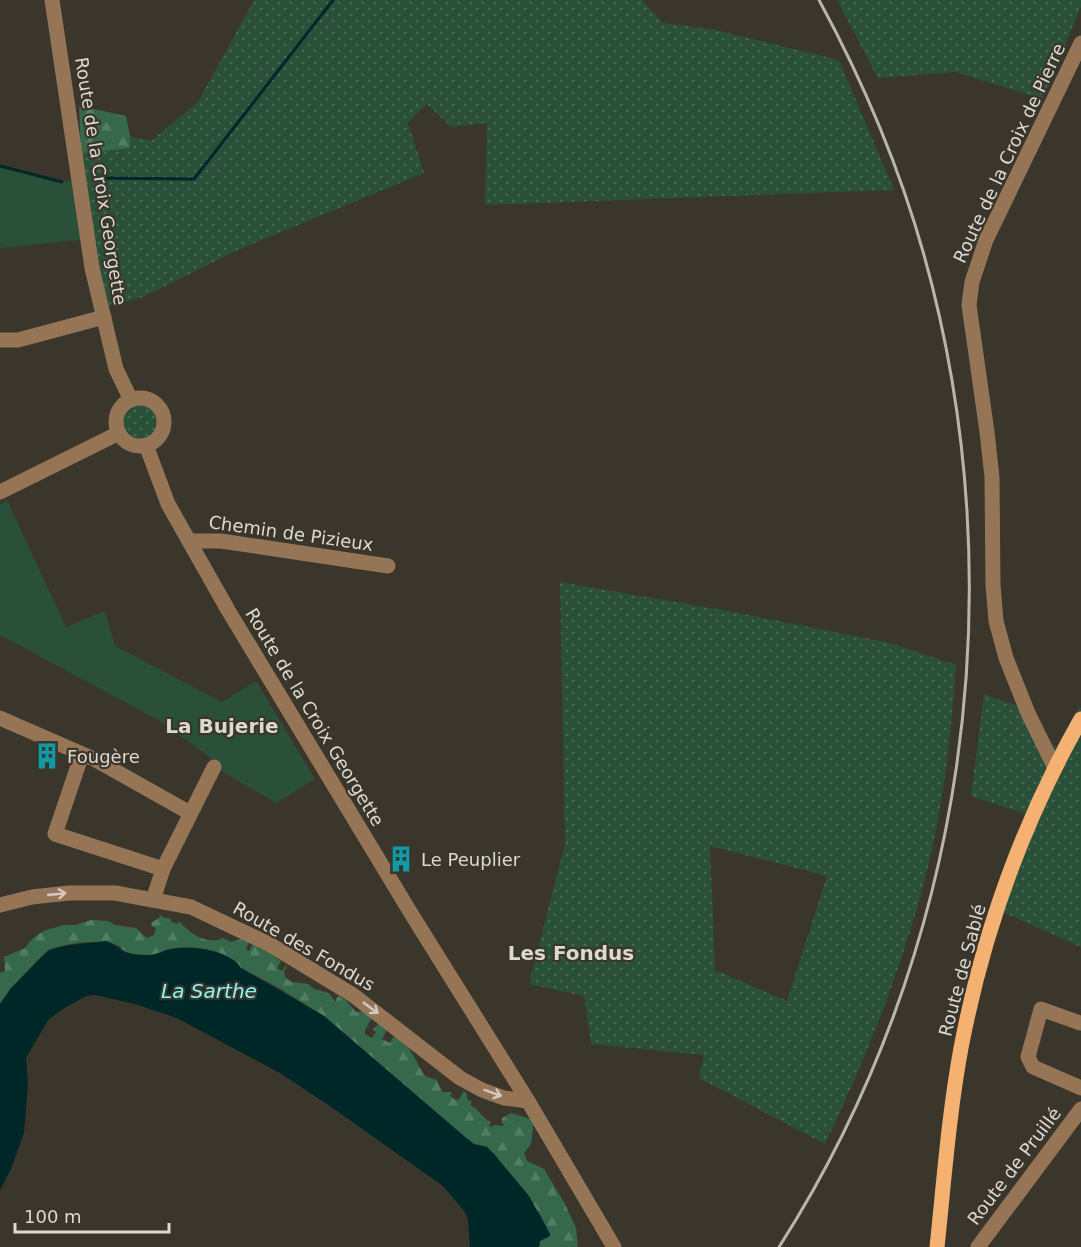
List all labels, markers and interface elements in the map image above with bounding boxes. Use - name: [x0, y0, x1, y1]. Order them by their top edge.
- street label: Route de la Croix de Pierre: [949, 40, 1069, 266]
- street label: Route de la Croix Georgette: [71, 56, 131, 306]
- street label: Chemin de Pizieux: [207, 511, 375, 555]
- street label: Route de la Croix Georgette: [241, 604, 389, 830]
- district label: La Bujerie: [165, 714, 279, 738]
- building icon: Fougère: [32, 741, 62, 771]
- place label: Fougère: [67, 746, 140, 767]
- building icon: Le Peuplier: [386, 844, 416, 874]
- place label: Le Peuplier: [421, 849, 521, 870]
- one-way arrow: [47, 888, 67, 899]
- street label: Route des Fondus: [230, 897, 378, 995]
- street label: Route de Sablé: [934, 902, 990, 1038]
- district label: Les Fondus: [508, 941, 634, 965]
- water label: La Sarthe: [161, 979, 257, 1003]
- one-way arrow: [363, 1001, 379, 1014]
- one-way arrow: [483, 1089, 501, 1100]
- street label: Route de Pruillé: [963, 1103, 1065, 1229]
- scale bar: [15, 1196, 170, 1234]
- text: 100 m: [24, 1206, 82, 1227]

